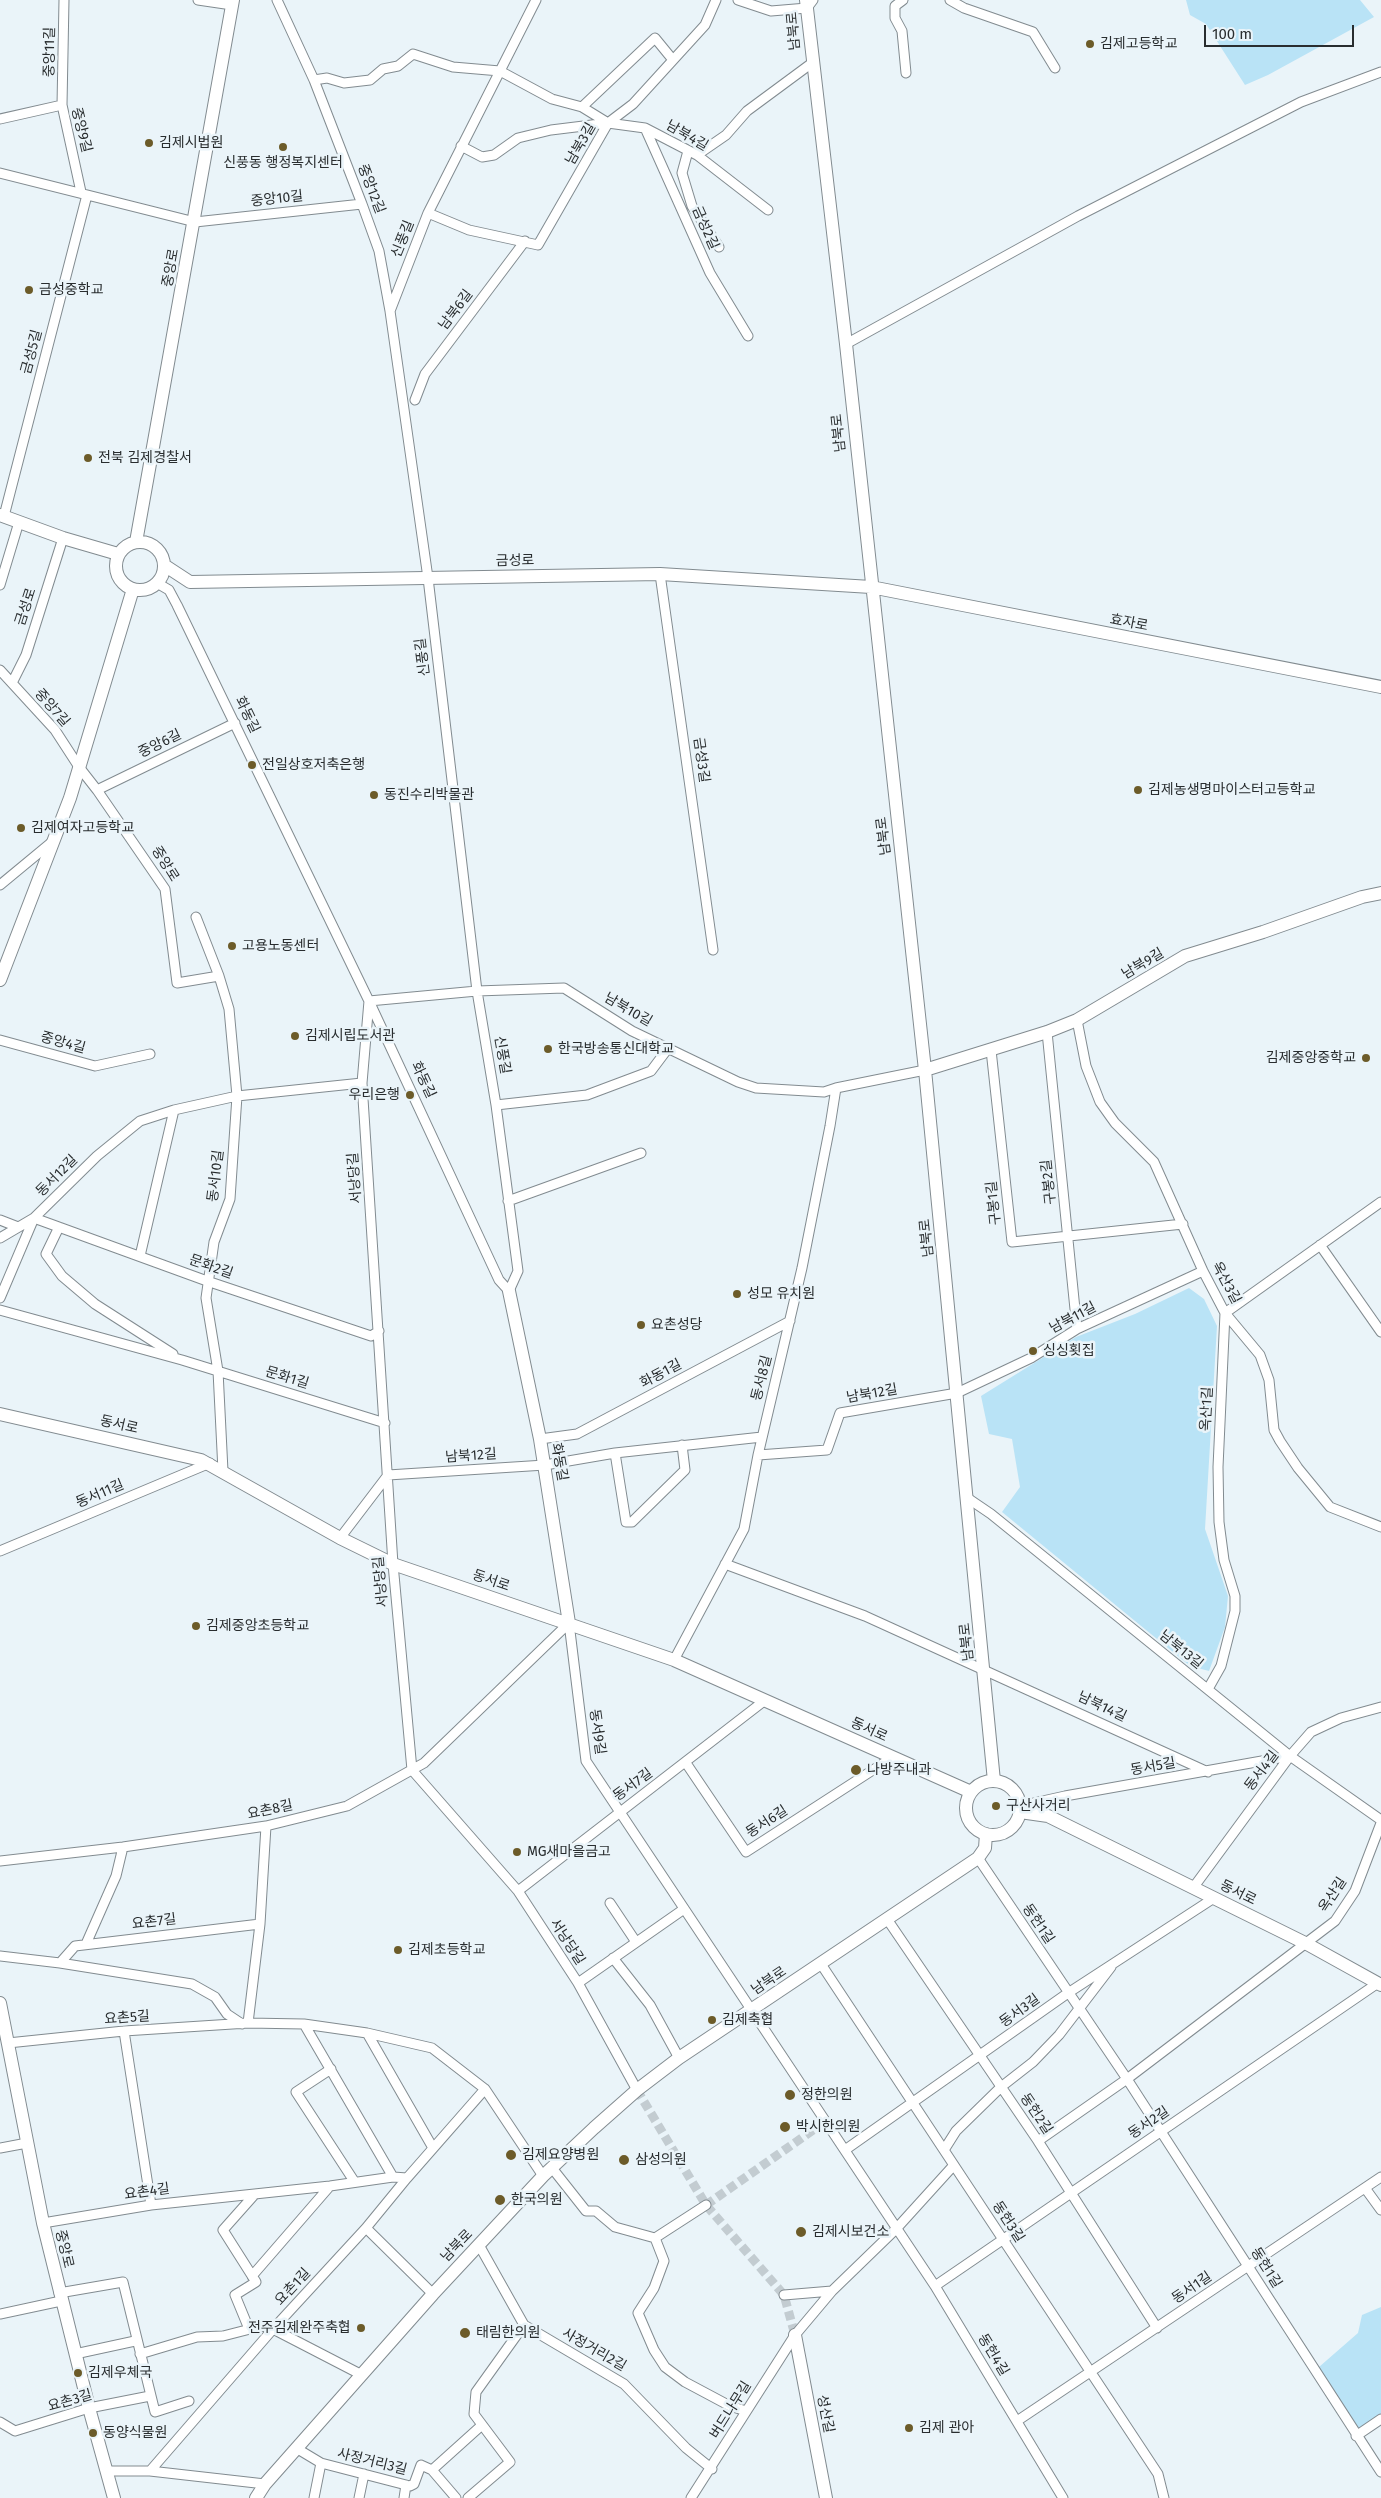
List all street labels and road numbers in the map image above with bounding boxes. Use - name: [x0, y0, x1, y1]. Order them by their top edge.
- street label: 남북로: [784, 11, 804, 51]
- street label: 중앙11길: [41, 27, 59, 77]
- street label: 중앙9길: [67, 106, 95, 154]
- street label: 남북4길: [663, 117, 711, 155]
- street label: 남북3길: [562, 120, 600, 168]
- street label: 중앙12길: [354, 162, 388, 216]
- street label: 중앙10길: [250, 188, 304, 210]
- street label: 금성2길: [688, 204, 722, 252]
- street label: 신풍길: [388, 218, 418, 260]
- street label: 중앙로: [159, 248, 183, 288]
- street label: 남북6길: [435, 287, 477, 333]
- street label: 금성5길: [18, 328, 46, 376]
- street label: 남북로: [829, 413, 849, 453]
- street label: 금성로: [496, 552, 534, 570]
- street label: 금성로: [12, 586, 40, 628]
- street label: 효자로: [1108, 611, 1150, 635]
- street label: 신풍길: [412, 637, 434, 677]
- street label: 중앙7길: [31, 686, 73, 730]
- street label: 화동길: [231, 694, 263, 736]
- street label: 중앙6길: [136, 726, 184, 762]
- street label: 금성3길: [690, 736, 712, 784]
- street label: 남북로: [873, 816, 895, 856]
- street label: 중앙로: [148, 843, 182, 885]
- street label: 남북9길: [1119, 945, 1167, 983]
- street label: 남북10길: [601, 990, 655, 1030]
- street label: 중앙4길: [39, 1029, 87, 1057]
- street label: 신풍길: [490, 1035, 514, 1075]
- street label: 화동길: [407, 1059, 439, 1101]
- street label: 동서10길: [204, 1149, 228, 1203]
- street label: 동서12길: [33, 1152, 81, 1200]
- street label: 서낭당길: [345, 1152, 365, 1204]
- street label: 구봉2길: [1038, 1158, 1060, 1206]
- street label: 구봉1길: [983, 1180, 1005, 1226]
- street label: 남북로: [917, 1218, 937, 1258]
- street label: 문화2길: [187, 1252, 235, 1282]
- street label: 옥산3길: [1208, 1259, 1244, 1307]
- street label: 남북11길: [1047, 1299, 1099, 1337]
- street label: 동서8길: [748, 1353, 776, 1403]
- street label: 화동1길: [637, 1356, 685, 1392]
- street label: 문화1길: [263, 1363, 311, 1393]
- street label: 남북12길: [845, 1381, 899, 1407]
- street label: 옥산1길: [1197, 1386, 1217, 1432]
- street label: 동서로: [98, 1412, 140, 1438]
- street label: 화동길: [547, 1442, 571, 1482]
- street label: 남북12길: [445, 1446, 497, 1466]
- street label: 동서11길: [73, 1476, 127, 1512]
- street label: 서낭당길: [370, 1556, 392, 1608]
- street label: 동서로: [470, 1567, 512, 1595]
- street label: 남북로: [957, 1622, 977, 1662]
- street label: 남북13길: [1156, 1627, 1206, 1673]
- street label: 남북14길: [1075, 1688, 1129, 1726]
- street label: 동서9길: [585, 1708, 609, 1756]
- street label: 동서로: [848, 1714, 890, 1746]
- street label: 동서4길: [1241, 1748, 1283, 1794]
- street label: 동서5길: [1129, 1755, 1177, 1779]
- street label: 동서7길: [610, 1765, 656, 1805]
- street label: 요촌8길: [246, 1797, 294, 1823]
- street label: 동서6길: [743, 1802, 791, 1842]
- street label: 옥산길: [1315, 1874, 1351, 1916]
- street label: 동서로: [1217, 1877, 1259, 1909]
- street label: 동헌1길: [1019, 1901, 1057, 1947]
- street label: 요촌7길: [131, 1911, 177, 1933]
- street label: 서낭당길: [546, 1916, 588, 1968]
- street label: 남북로: [748, 1963, 790, 1999]
- street label: 동서3길: [997, 1991, 1043, 2031]
- street label: 요촌5길: [104, 2008, 150, 2028]
- street label: 동헌2길: [1016, 2090, 1056, 2138]
- street label: 동서2길: [1125, 2103, 1173, 2143]
- street label: 요촌4길: [123, 2180, 171, 2204]
- street label: 동헌3길: [989, 2198, 1027, 2246]
- street label: 남북로: [438, 2226, 476, 2266]
- street label: 중앙로: [51, 2228, 77, 2270]
- street label: 동헌1길: [1247, 2245, 1285, 2291]
- street label: 요촌1길: [272, 2265, 314, 2309]
- street label: 동서1길: [1169, 2269, 1215, 2307]
- street label: 사정거리2길: [559, 2325, 629, 2375]
- street label: 동헌4길: [974, 2331, 1012, 2379]
- street label: 버드나무길: [707, 2378, 755, 2442]
- street label: 요촌3길: [46, 2387, 94, 2415]
- street label: 성산길: [813, 2393, 837, 2435]
- street label: 사정거리3길: [335, 2445, 409, 2479]

